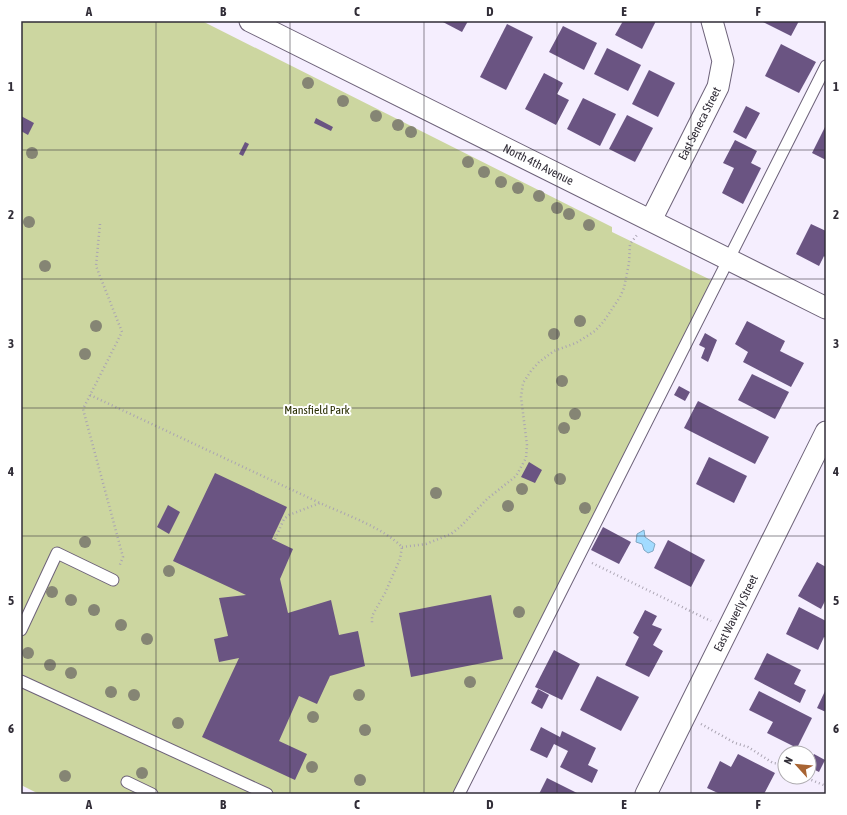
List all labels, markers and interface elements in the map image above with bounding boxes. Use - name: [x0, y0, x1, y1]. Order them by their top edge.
- text: A: [85, 4, 93, 19]
- text: B: [220, 4, 227, 19]
- text: C: [354, 4, 360, 19]
- text: D: [486, 4, 494, 19]
- text: E: [621, 4, 627, 19]
- text: F: [755, 4, 761, 19]
- text: 1: [8, 79, 14, 94]
- text: 1: [833, 79, 839, 94]
- street label: East Seneca Street: [675, 84, 724, 162]
- street label: North 4th Avenue: [501, 141, 576, 188]
- text: 2: [8, 207, 14, 222]
- text: 2: [833, 207, 839, 222]
- text: 3: [8, 336, 14, 351]
- text: 3: [833, 336, 839, 351]
- park label: Mansfield Park: [284, 403, 351, 417]
- text: 4: [7, 464, 14, 479]
- text: 4: [832, 464, 839, 479]
- street label: East Waverly Street: [711, 572, 761, 654]
- text: 5: [8, 593, 14, 608]
- text: 5: [833, 593, 839, 608]
- text: 6: [8, 721, 14, 736]
- text: 6: [833, 721, 839, 736]
- north arrow: [777, 745, 817, 785]
- text: N: [781, 755, 795, 766]
- text: A: [85, 797, 93, 812]
- text: B: [220, 797, 227, 812]
- text: C: [354, 797, 360, 812]
- text: D: [486, 797, 494, 812]
- text: E: [621, 797, 627, 812]
- text: F: [755, 797, 761, 812]

